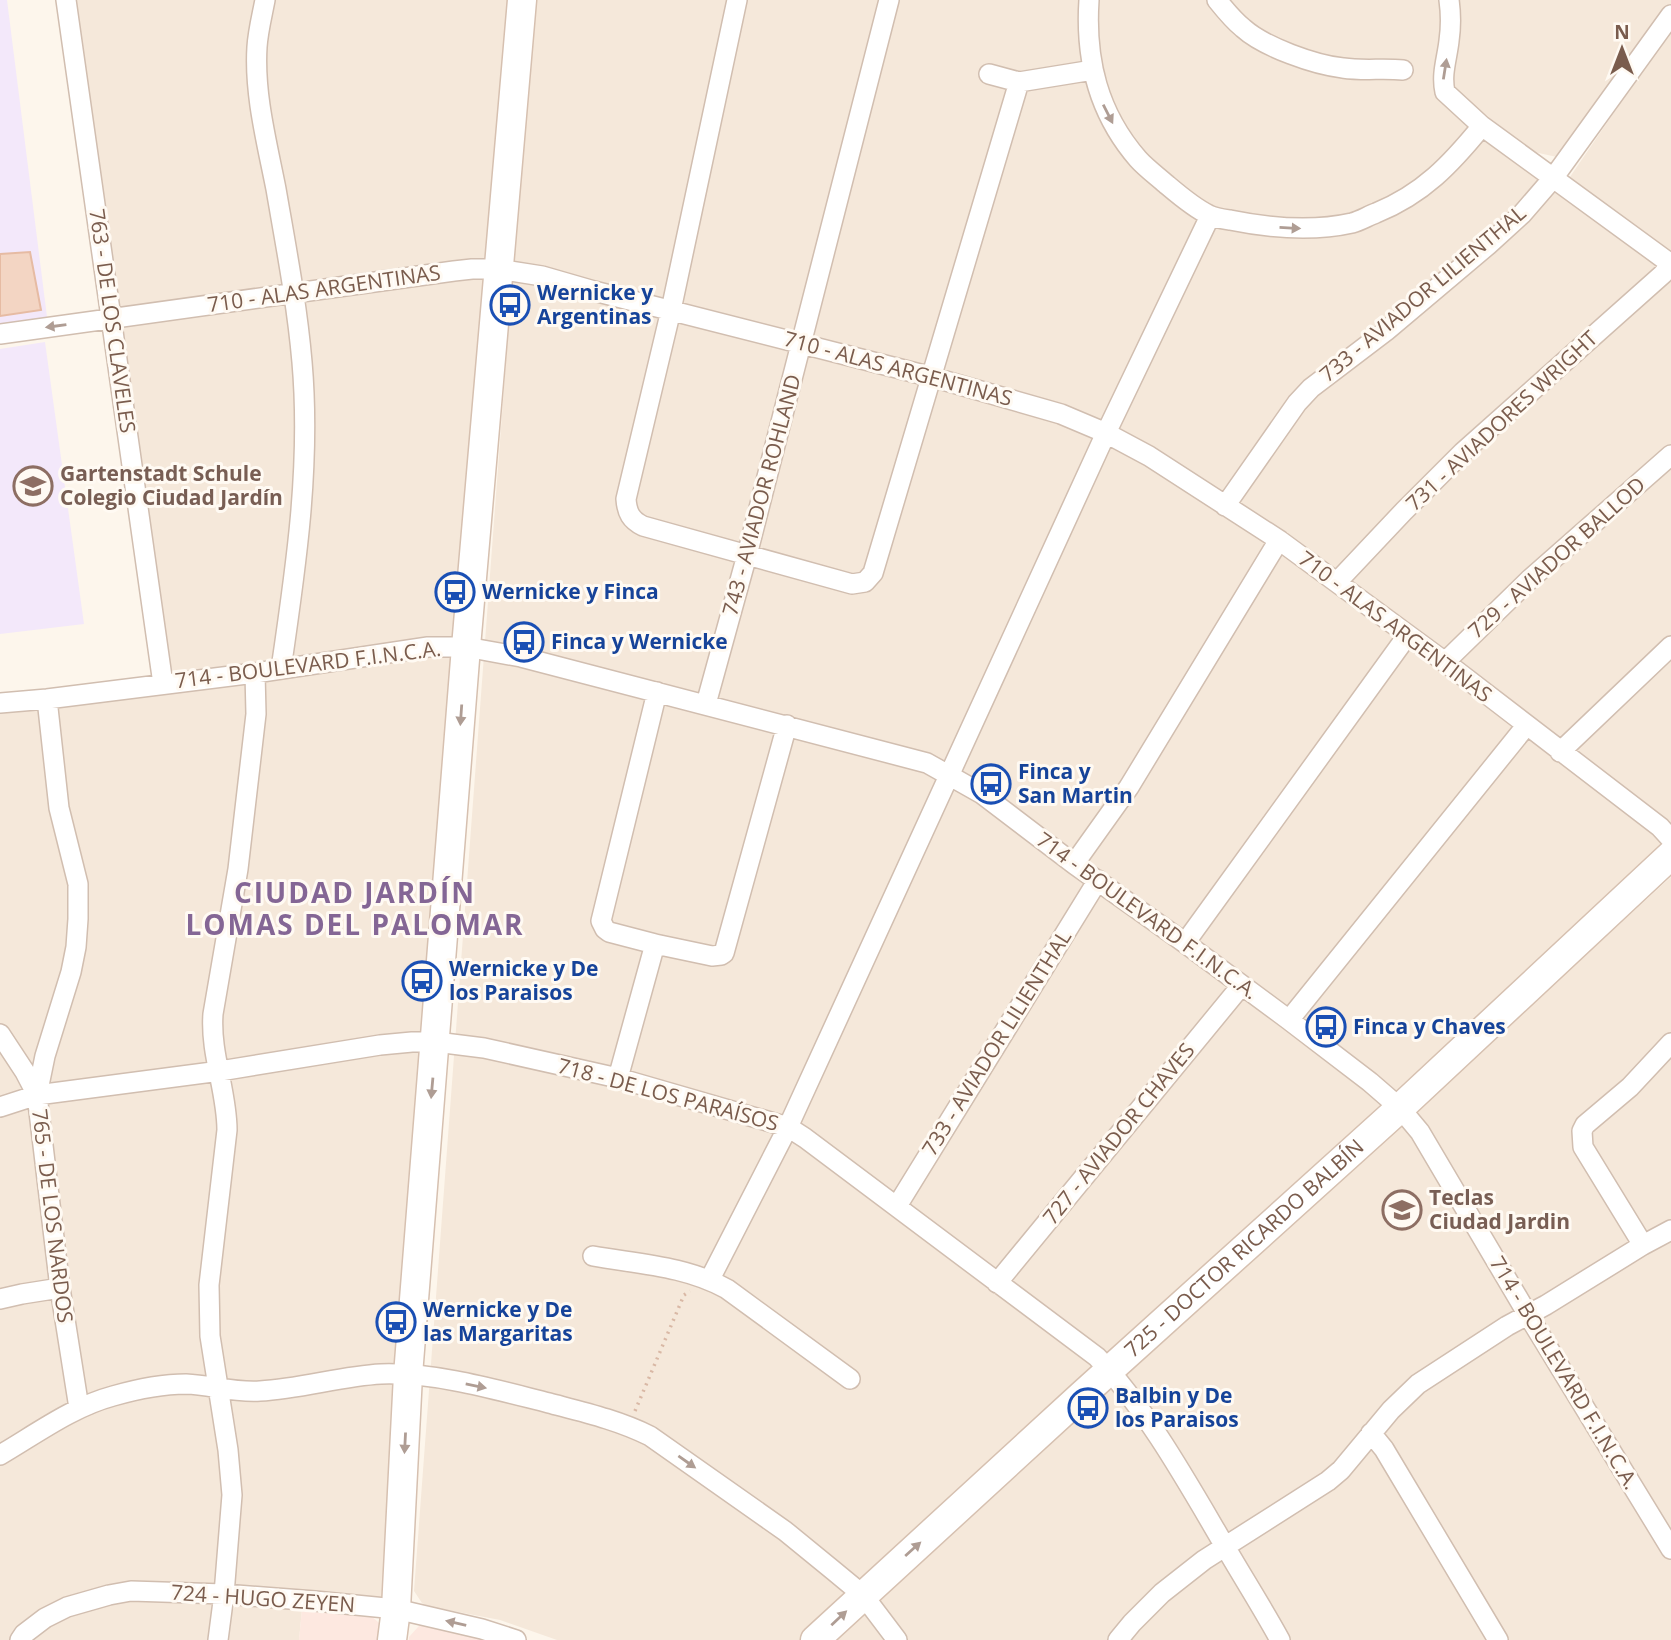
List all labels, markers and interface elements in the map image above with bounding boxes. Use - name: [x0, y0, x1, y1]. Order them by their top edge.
- north arrow: [1587, 14, 1657, 84]
- text: N: [1614, 19, 1630, 45]
- one-way arrow: [1440, 58, 1451, 80]
- one-way arrow: [1103, 104, 1114, 124]
- street label: 733 - AVIADOR LILIENTHAL: [1313, 199, 1531, 388]
- street label: 763 - DE LOS CLAVELES: [83, 207, 143, 435]
- one-way arrow: [1279, 222, 1301, 233]
- street label: 710 - ALAS ARGENTINAS: [205, 258, 442, 318]
- place label: Wernicke y Argentinas: [537, 278, 653, 330]
- bus stop icon: Wernicke y Argentinas: [489, 284, 531, 326]
- one-way arrow: [45, 321, 67, 332]
- street label: 710 - ALAS ARGENTINAS: [781, 324, 1015, 412]
- street label: 731 - AVIADORES WRIGHT: [1399, 324, 1603, 517]
- street label: 743 - AVIADOR ROHLAND: [715, 371, 807, 618]
- place label: Gartenstadt Schule Colegio Ciudad Jardín: [60, 459, 283, 511]
- school or university icon: Gartenstadt Schule Colegio Ciudad Jardín: [12, 465, 54, 507]
- street label: 729 - AVIADOR BALLOD: [1462, 470, 1651, 644]
- street label: 710 - ALAS ARGENTINAS: [1293, 544, 1498, 708]
- bus stop icon: Wernicke y Finca: [434, 571, 476, 613]
- place label: Wernicke y Finca: [482, 577, 659, 605]
- bus stop icon: Finca y Wernicke: [503, 621, 545, 663]
- place label: Finca y Wernicke: [551, 627, 728, 655]
- street label: 714 - BOULEVARD F.I.N.C.A.: [173, 634, 442, 694]
- one-way arrow: [455, 704, 466, 726]
- place label: Finca y San Martin: [1018, 757, 1133, 809]
- bus stop icon: Finca y San Martin: [970, 763, 1012, 805]
- street label: 714 - BOULEVARD F.I.N.C.A.: [1031, 825, 1264, 1005]
- district label: CIUDAD JARDÍN LOMAS DEL PALOMAR: [185, 873, 525, 943]
- street label: 733 - AVIADOR LILIENTHAL: [915, 924, 1077, 1161]
- place label: Wernicke y De los Paraisos: [449, 954, 599, 1006]
- bus stop icon: Wernicke y De los Paraisos: [401, 960, 443, 1002]
- bus stop icon: Finca y Chaves: [1305, 1006, 1347, 1048]
- place label: Finca y Chaves: [1353, 1012, 1506, 1040]
- street label: 727 - AVIADOR CHAVES: [1036, 1037, 1200, 1230]
- street label: 718 - DE LOS PARAÍSOS: [555, 1051, 782, 1137]
- one-way arrow: [426, 1077, 437, 1099]
- street label: 765 - DE LOS NARDOS: [26, 1107, 80, 1325]
- street label: 725 - DOCTOR RICARDO BALBÍN: [1118, 1132, 1369, 1363]
- place label: Teclas Ciudad Jardin: [1429, 1183, 1570, 1235]
- school or university icon: Teclas Ciudad Jardin: [1381, 1189, 1423, 1231]
- street label: 714 - BOULEVARD F.I.N.C.A.: [1484, 1251, 1646, 1494]
- place label: Wernicke y De las Margaritas: [423, 1295, 573, 1347]
- bus stop icon: Wernicke y De las Margaritas: [375, 1301, 417, 1343]
- one-way arrow: [465, 1380, 487, 1391]
- place label: Balbin y De los Paraisos: [1115, 1381, 1239, 1433]
- bus stop icon: Balbin y De los Paraisos: [1067, 1387, 1109, 1429]
- one-way arrow: [399, 1432, 410, 1454]
- one-way arrow: [678, 1455, 696, 1469]
- one-way arrow: [904, 1542, 921, 1558]
- street label: 724 - HUGO ZEYEN: [170, 1578, 356, 1618]
- one-way arrow: [830, 1610, 847, 1626]
- one-way arrow: [445, 1617, 467, 1628]

